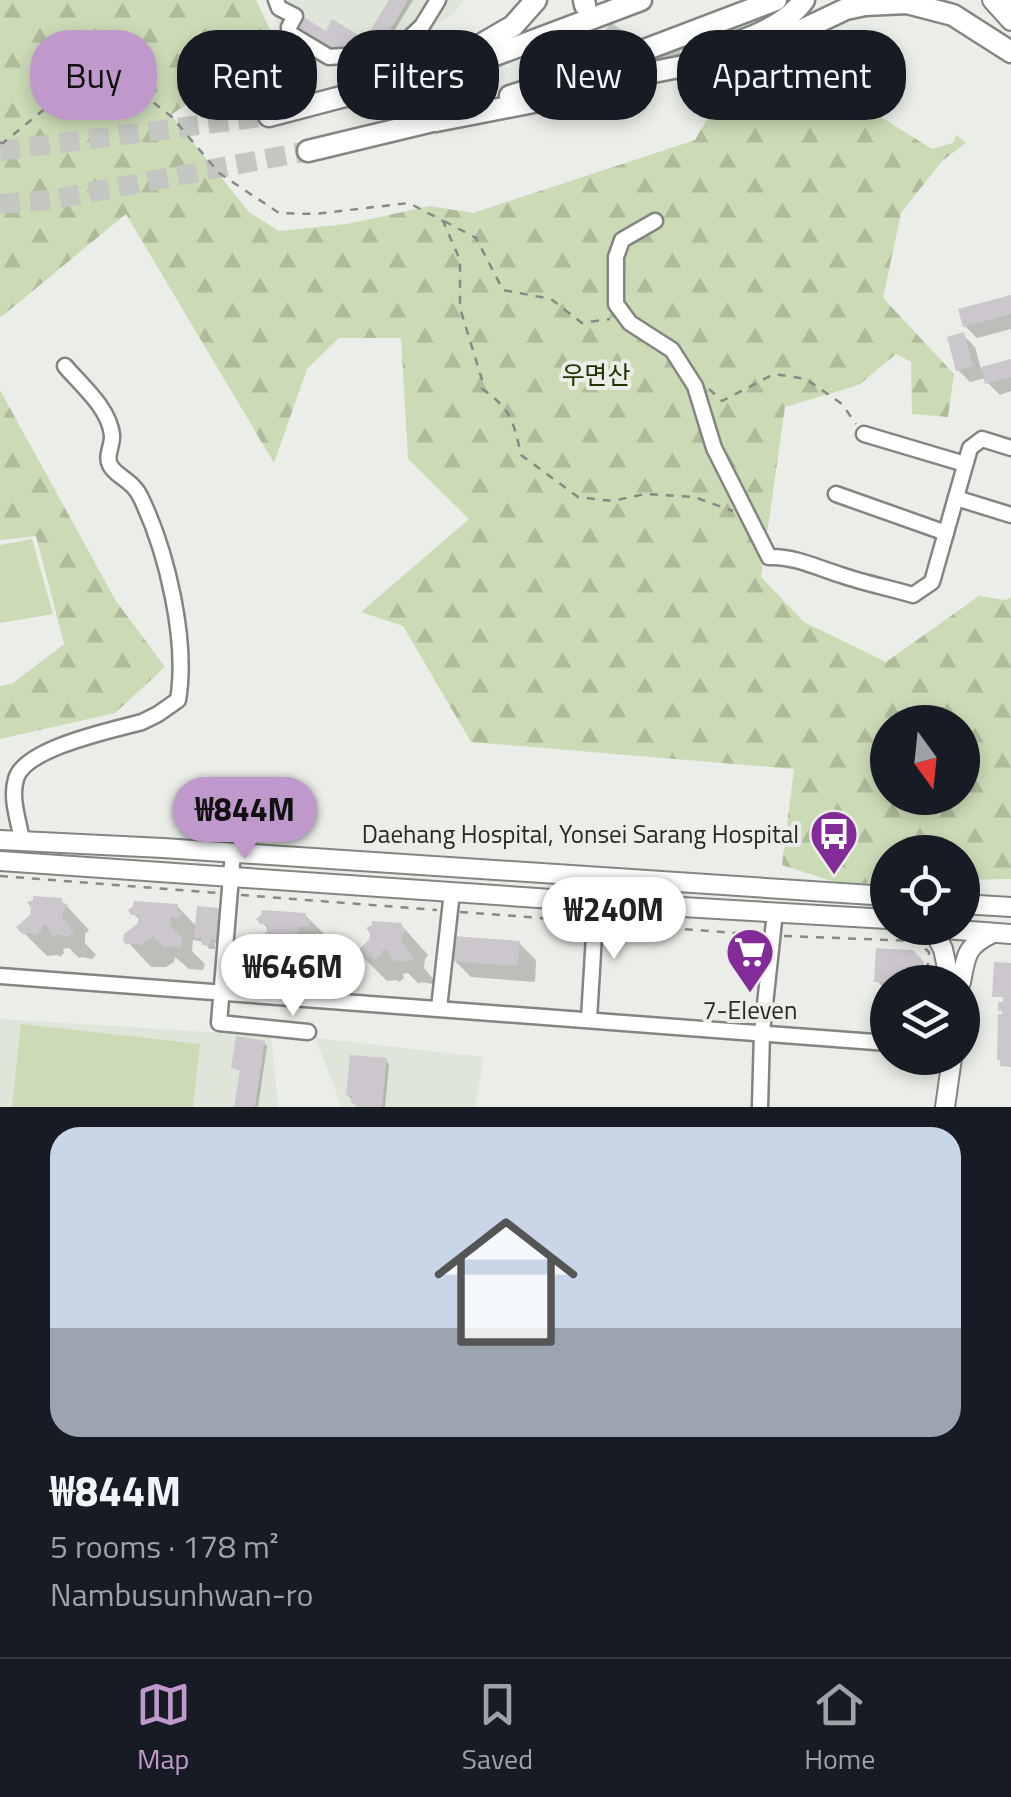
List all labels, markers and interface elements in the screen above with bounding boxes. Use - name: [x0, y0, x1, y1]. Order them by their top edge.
- chip: Buy: [30, 30, 157, 120]
- chip: Rent: [177, 30, 317, 120]
- chip: Filters: [337, 30, 499, 120]
- chip: New: [519, 30, 657, 120]
- chip: Apartment: [677, 30, 906, 120]
- park label: 우면산: [561, 356, 631, 394]
- north arrow: [870, 705, 980, 815]
- map controls: [870, 705, 980, 1075]
- pin: ₩844M: [175, 777, 315, 862]
- text: ₩844M: [195, 785, 295, 833]
- bus stop icon: Daehang Hospital, Yonsei Sarang Hospital: [808, 808, 860, 876]
- place label: Daehang Hospital, Yonsei Sarang Hospital: [362, 815, 799, 853]
- button: locate: [870, 835, 980, 945]
- pin: ₩240M: [544, 877, 684, 962]
- text: ₩240M: [564, 885, 664, 933]
- supermarket icon: 7-Eleven: [724, 926, 776, 994]
- pin: ₩646M: [223, 934, 363, 1019]
- text: ₩646M: [243, 942, 343, 990]
- button: layers: [870, 965, 980, 1075]
- place label: 7-Eleven: [703, 991, 797, 1029]
- icon: home: [416, 1192, 596, 1372]
- text: ₩844M: [50, 1458, 181, 1522]
- text: 5 rooms · 178 m²: [50, 1522, 279, 1570]
- text: Nambusunhwan-ro: [50, 1570, 313, 1618]
- tab: Map: [136, 1677, 191, 1780]
- tab: Saved: [462, 1677, 533, 1780]
- tab: Home: [804, 1677, 875, 1780]

